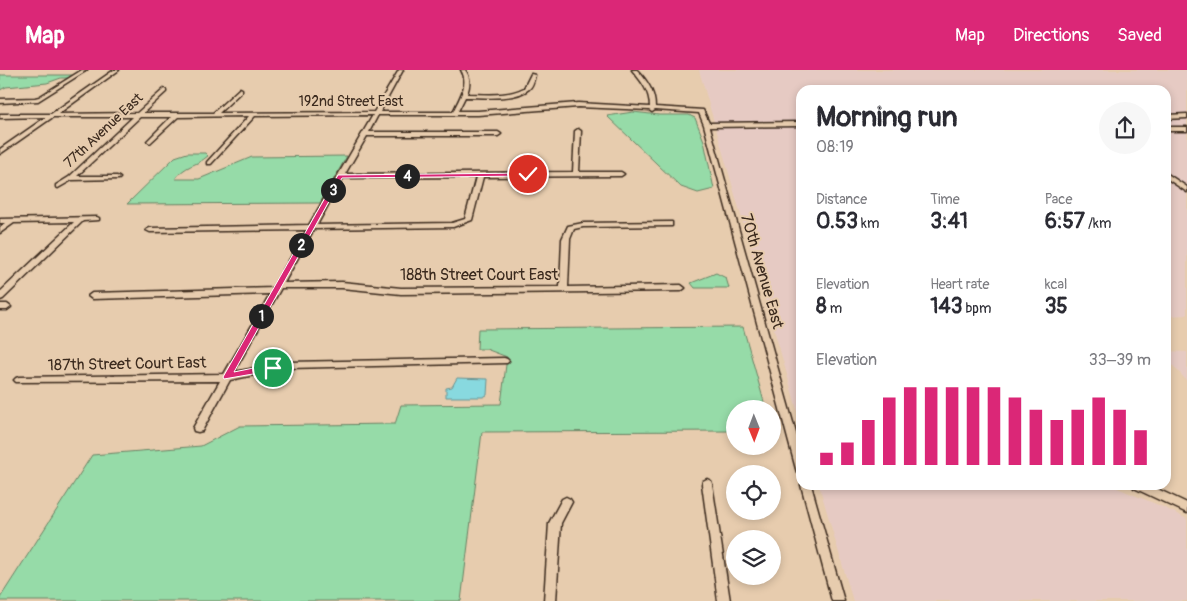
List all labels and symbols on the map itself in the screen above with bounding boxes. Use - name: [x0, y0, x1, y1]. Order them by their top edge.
- street label: 77th Avenue East: [60, 89, 147, 171]
- street label: 192nd Street East: [298, 93, 404, 110]
- pin: [507, 153, 549, 195]
- pin: 4: [394, 164, 420, 188]
- pin: 3: [320, 178, 346, 202]
- street label: 70th Avenue East: [736, 211, 788, 332]
- pin: 2: [288, 232, 314, 258]
- street label: 188th Street Court East: [400, 265, 559, 285]
- pin: 1: [248, 304, 274, 328]
- pin: [252, 347, 294, 389]
- street label: 187th Street Court East: [48, 353, 207, 375]
- north arrow: [726, 400, 781, 455]

